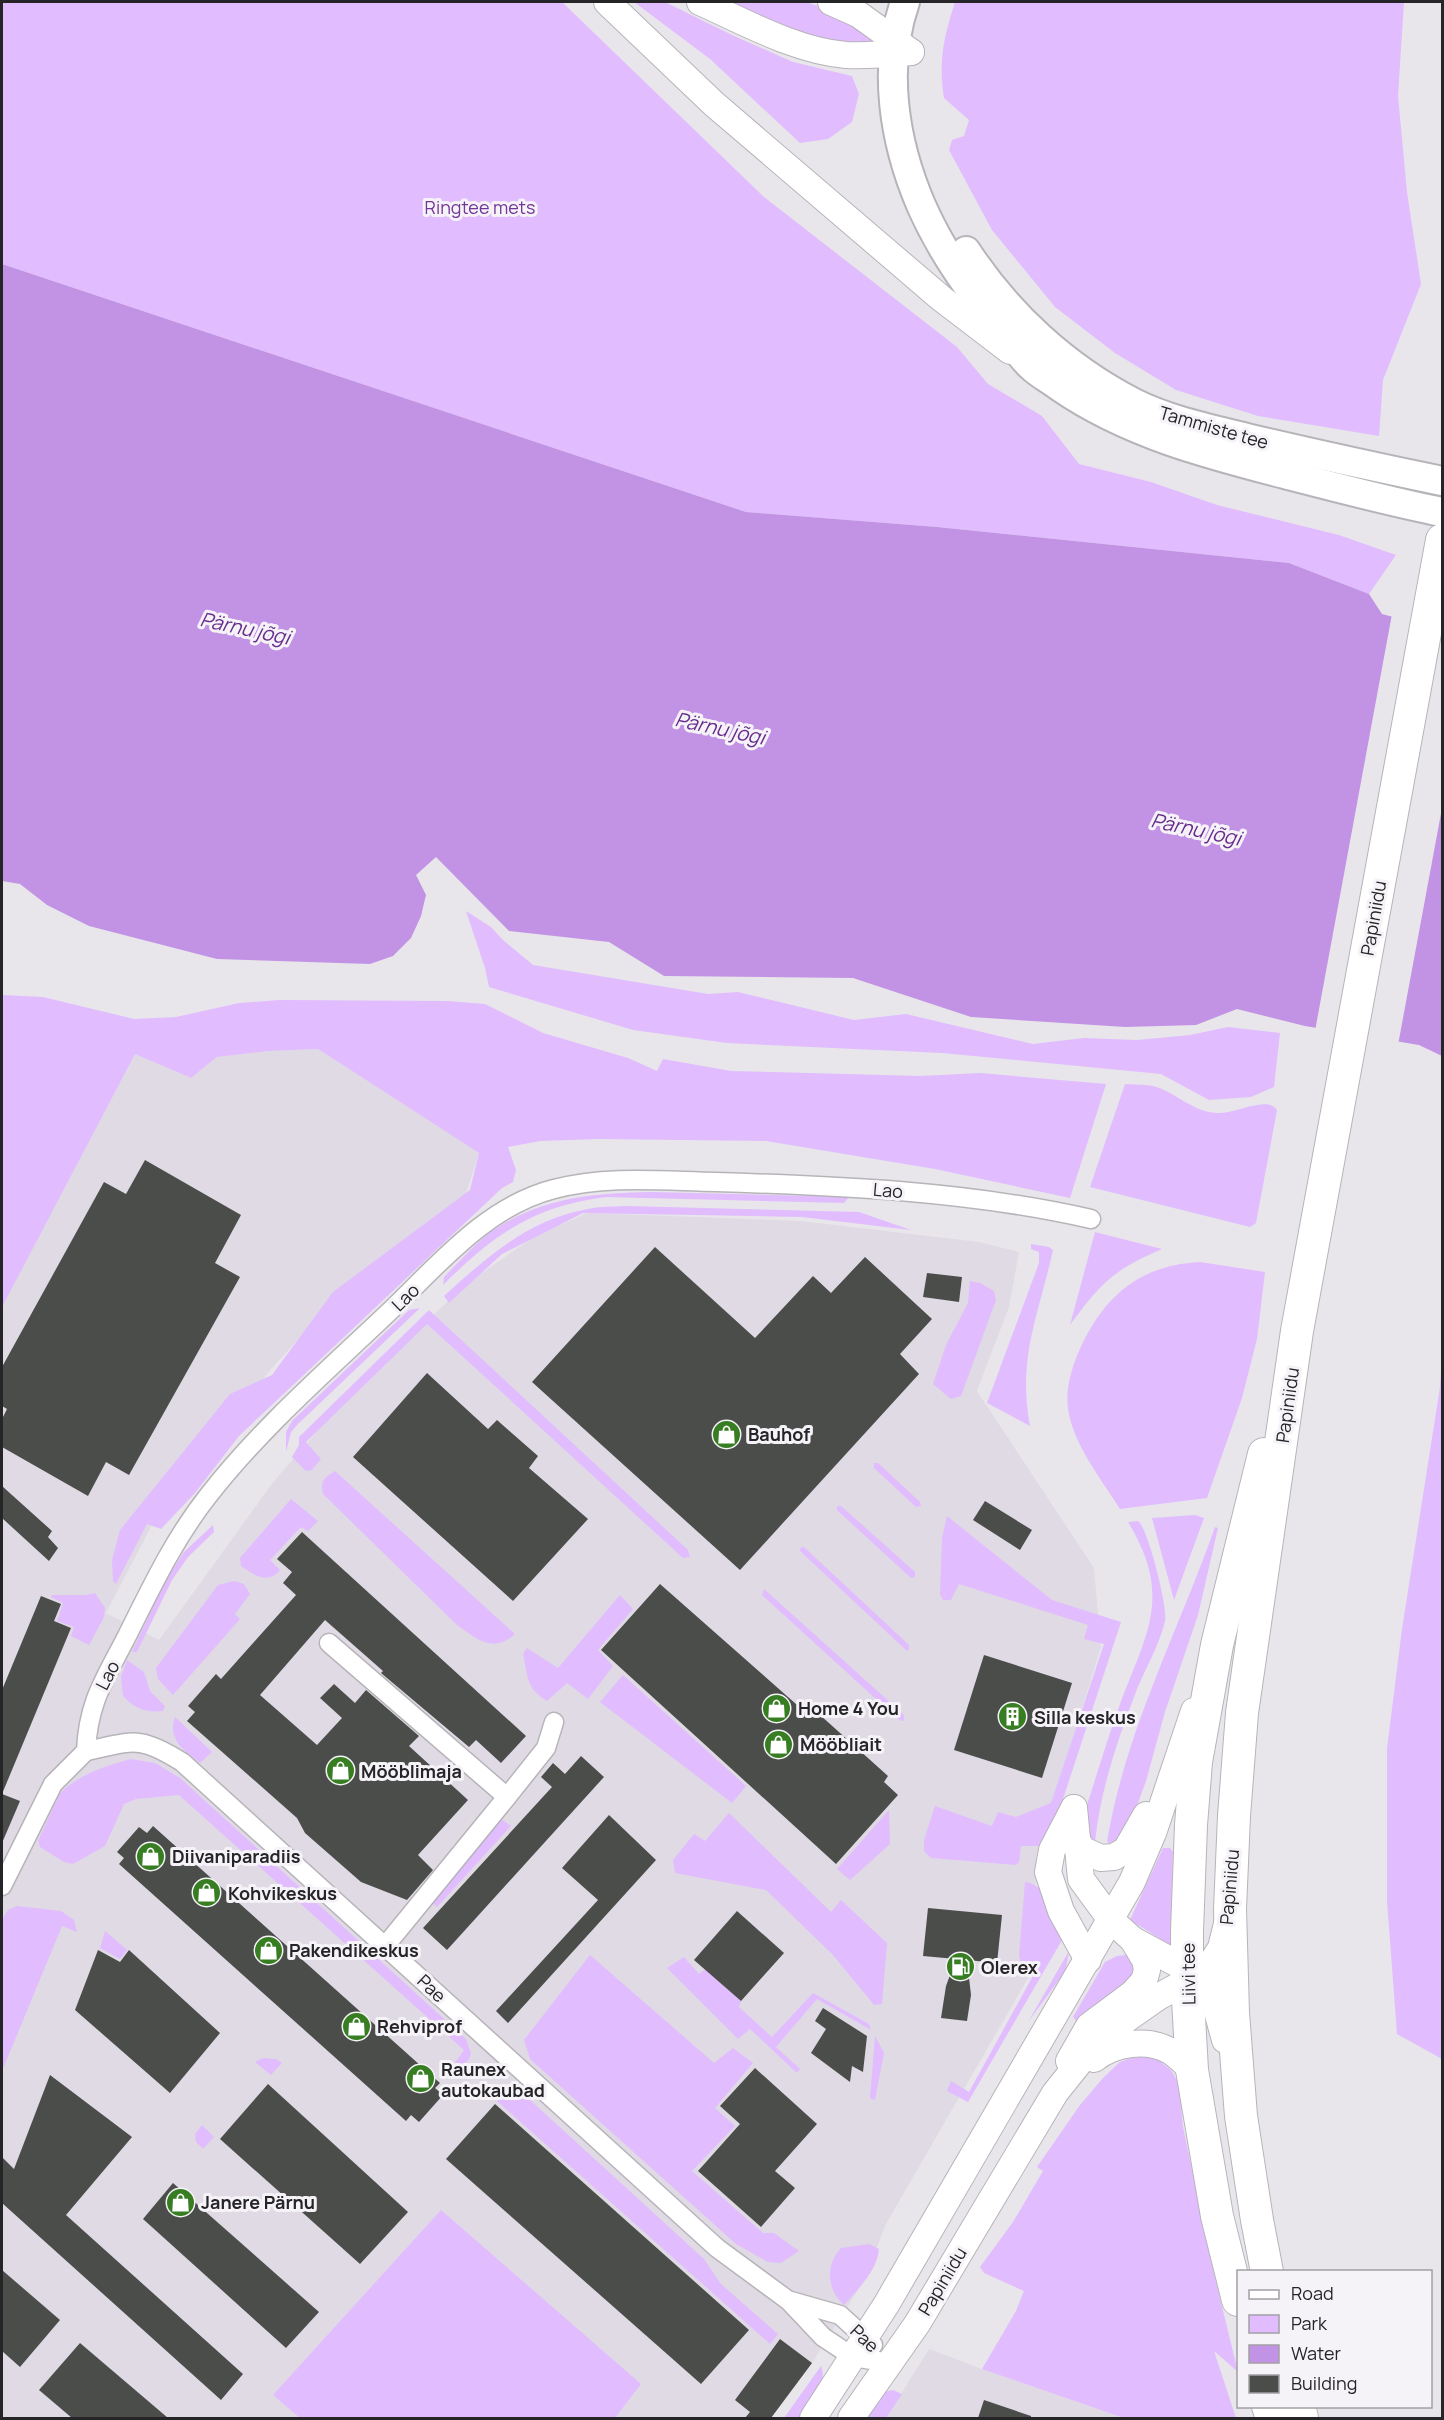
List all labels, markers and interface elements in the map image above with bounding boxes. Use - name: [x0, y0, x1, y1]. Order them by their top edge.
- park label: Ringtee mets: [425, 195, 535, 219]
- street label: Tammiste tee: [1157, 400, 1271, 454]
- water label: Pärnu jõgi: [198, 605, 295, 651]
- water label: Pärnu jõgi: [673, 705, 770, 751]
- water label: Pärnu jõgi: [1149, 806, 1246, 852]
- street label: Papiniidu: [1355, 879, 1391, 957]
- street label: Lao: [872, 1177, 904, 1203]
- street label: Lao: [386, 1278, 424, 1316]
- street label: Papiniidu: [1270, 1366, 1304, 1444]
- shop icon: Bauhof: [711, 1418, 743, 1450]
- place label: Bauhof: [748, 1422, 810, 1446]
- street label: Lao: [90, 1656, 124, 1694]
- shop icon: Home 4 You: [761, 1692, 793, 1724]
- place label: Home 4 You: [798, 1696, 899, 1720]
- building icon: Silla keskus: [997, 1701, 1029, 1733]
- place label: Silla keskus: [1034, 1705, 1136, 1729]
- shop icon: Mööbliait: [763, 1728, 795, 1760]
- place label: Mööbliait: [800, 1732, 882, 1756]
- shop icon: Mööblimaja: [324, 1755, 356, 1787]
- place label: Mööblimaja: [361, 1759, 462, 1783]
- shop icon: Diivaniparadiis: [135, 1840, 167, 1872]
- place label: Diivaniparadiis: [172, 1844, 301, 1868]
- street label: Papiniidu: [1214, 1848, 1244, 1926]
- shop icon: Kohvikeskus: [191, 1877, 223, 1909]
- place label: Kohvikeskus: [228, 1881, 337, 1905]
- shop icon: Pakendikeskus: [252, 1934, 284, 1966]
- place label: Pakendikeskus: [289, 1938, 419, 1962]
- street label: Liivi tee: [1175, 1943, 1201, 2005]
- fuel station icon: Olerex: [944, 1951, 976, 1983]
- place label: Olerex: [981, 1955, 1038, 1979]
- street label: Pae: [412, 1969, 452, 2007]
- shop icon: Rehviprof: [340, 2010, 372, 2042]
- place label: Rehviprof: [377, 2014, 462, 2038]
- place label: Raunex autokaubad: [441, 2057, 545, 2102]
- shop icon: Raunex autokaubad: [404, 2063, 436, 2095]
- shop icon: Janere Pärnu: [164, 2186, 196, 2218]
- place label: Janere Pärnu: [201, 2190, 315, 2214]
- street label: Papiniidu: [912, 2242, 972, 2320]
- legend: [1237, 2270, 1432, 2408]
- text: Road: [1291, 2281, 1334, 2305]
- text: Park: [1291, 2311, 1328, 2335]
- street label: Pae: [845, 2319, 885, 2357]
- text: Water: [1291, 2341, 1341, 2365]
- text: Building: [1291, 2371, 1357, 2395]

